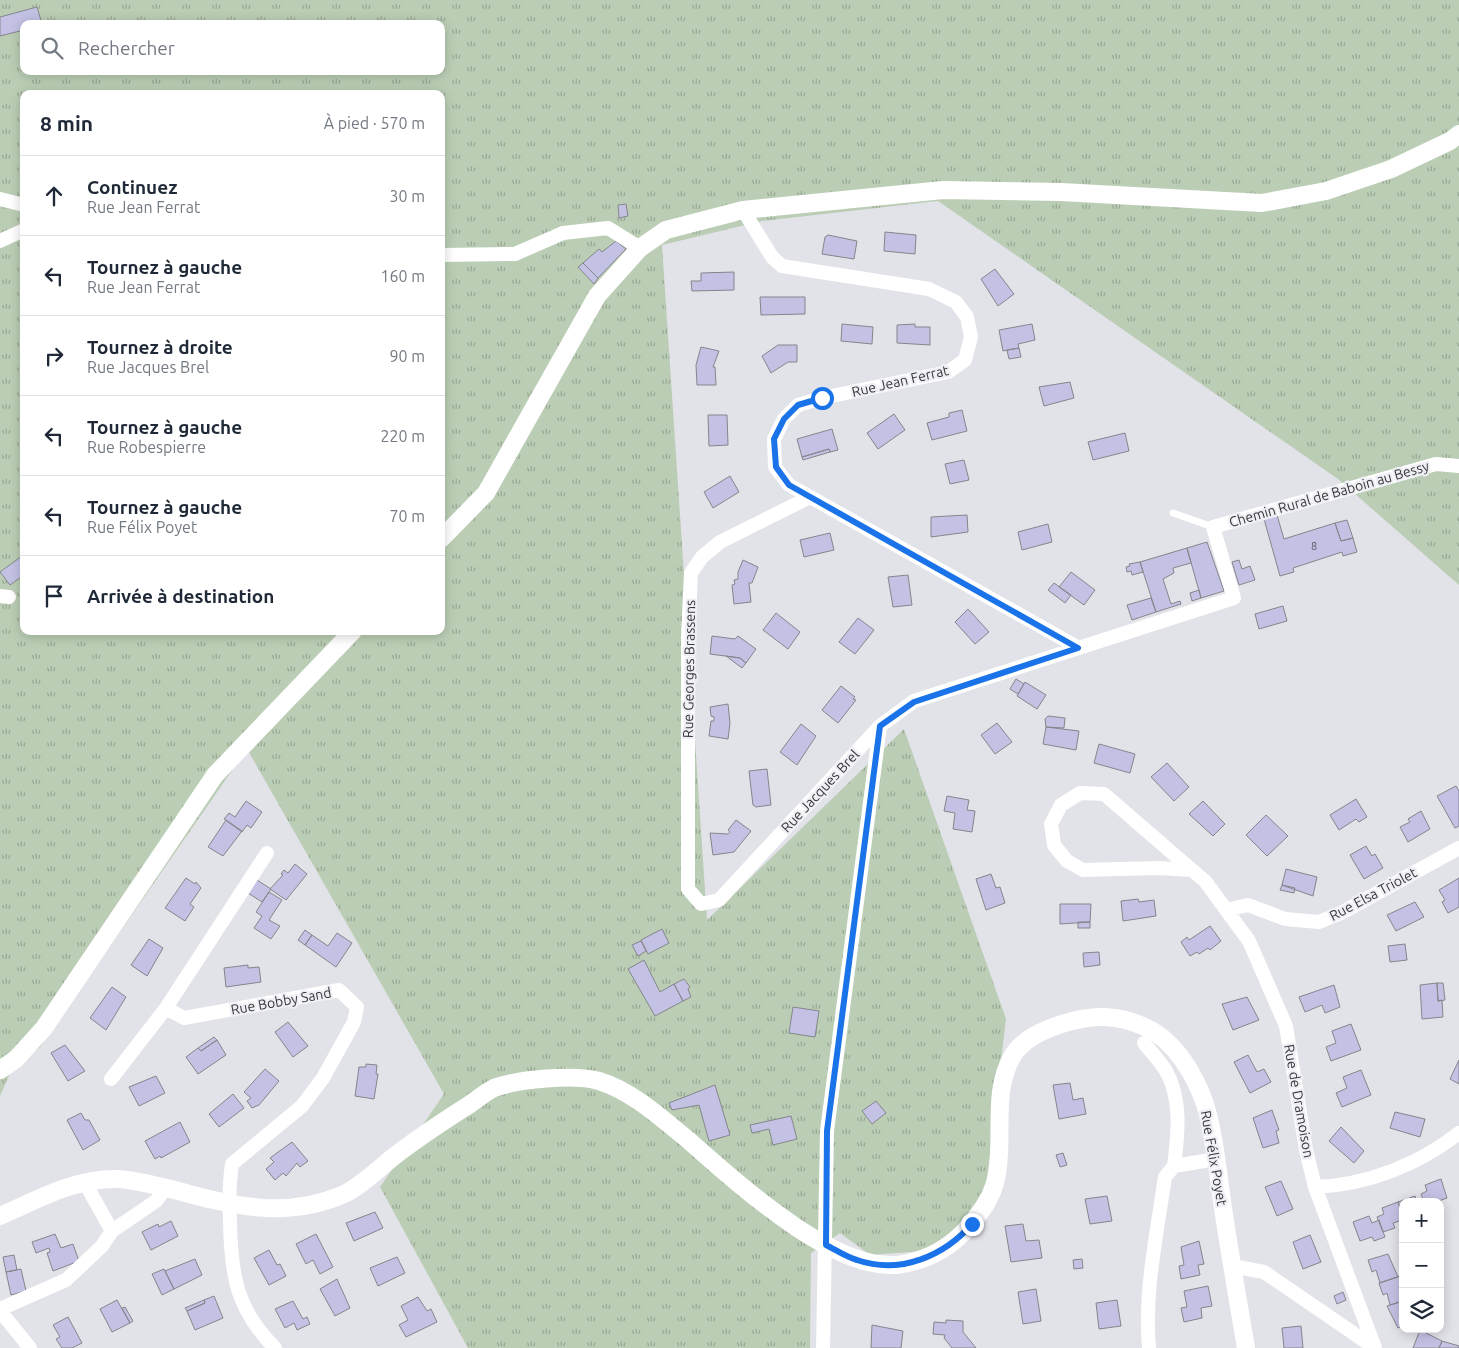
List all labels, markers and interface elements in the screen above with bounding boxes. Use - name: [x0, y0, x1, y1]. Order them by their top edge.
- search box: [20, 20, 445, 75]
- icon: search: [38, 34, 66, 62]
- text: Rechercher: [78, 37, 175, 59]
- text: 8 min: [40, 111, 93, 135]
- text: À pied · 570 m: [324, 114, 425, 132]
- text: Continuez: [87, 176, 177, 198]
- icon: ahead: [40, 182, 68, 210]
- text: 30 m: [389, 187, 425, 205]
- text: Rue Jean Ferrat: [87, 198, 200, 216]
- text: Tournez à gauche: [87, 256, 242, 278]
- icon: left: [40, 262, 68, 290]
- text: 160 m: [380, 267, 425, 285]
- text: Rue Jean Ferrat: [87, 278, 200, 296]
- text: Tournez à droite: [87, 336, 233, 358]
- icon: right: [40, 342, 68, 370]
- text: 90 m: [389, 347, 425, 365]
- text: Rue Jacques Brel: [87, 358, 209, 376]
- street label: Rue Jean Ferrat: [850, 362, 951, 400]
- route start: [811, 387, 834, 410]
- text: Tournez à gauche: [87, 416, 242, 438]
- icon: left: [40, 422, 68, 450]
- text: 220 m: [380, 427, 425, 445]
- text: Rue Robespierre: [87, 438, 206, 456]
- street label: Chemin Rural de Baboin au Bessy: [1227, 458, 1431, 530]
- text: Tournez à gauche: [87, 496, 242, 518]
- icon: left: [40, 502, 68, 530]
- text: 70 m: [389, 507, 425, 525]
- text: Rue Félix Poyet: [87, 518, 197, 536]
- house number: 8: [1311, 540, 1317, 552]
- icon: arrive: [40, 582, 68, 610]
- text: Arrivée à destination: [87, 585, 274, 607]
- street label: Rue Georges Brassens: [680, 600, 698, 738]
- street label: Rue Jacques Brel: [778, 746, 863, 836]
- street label: Rue Elsa Triolet: [1327, 864, 1420, 924]
- street label: Rue Bobby Sand: [230, 984, 332, 1018]
- street label: Rue de Dramoison: [1281, 1043, 1317, 1159]
- street label: Rue Félix Poyet: [1198, 1109, 1230, 1207]
- map controls: [1399, 1198, 1444, 1333]
- button: +: [1399, 1198, 1444, 1243]
- route end: [961, 1213, 984, 1236]
- button: −: [1399, 1243, 1444, 1288]
- button: layers: [1399, 1288, 1444, 1333]

